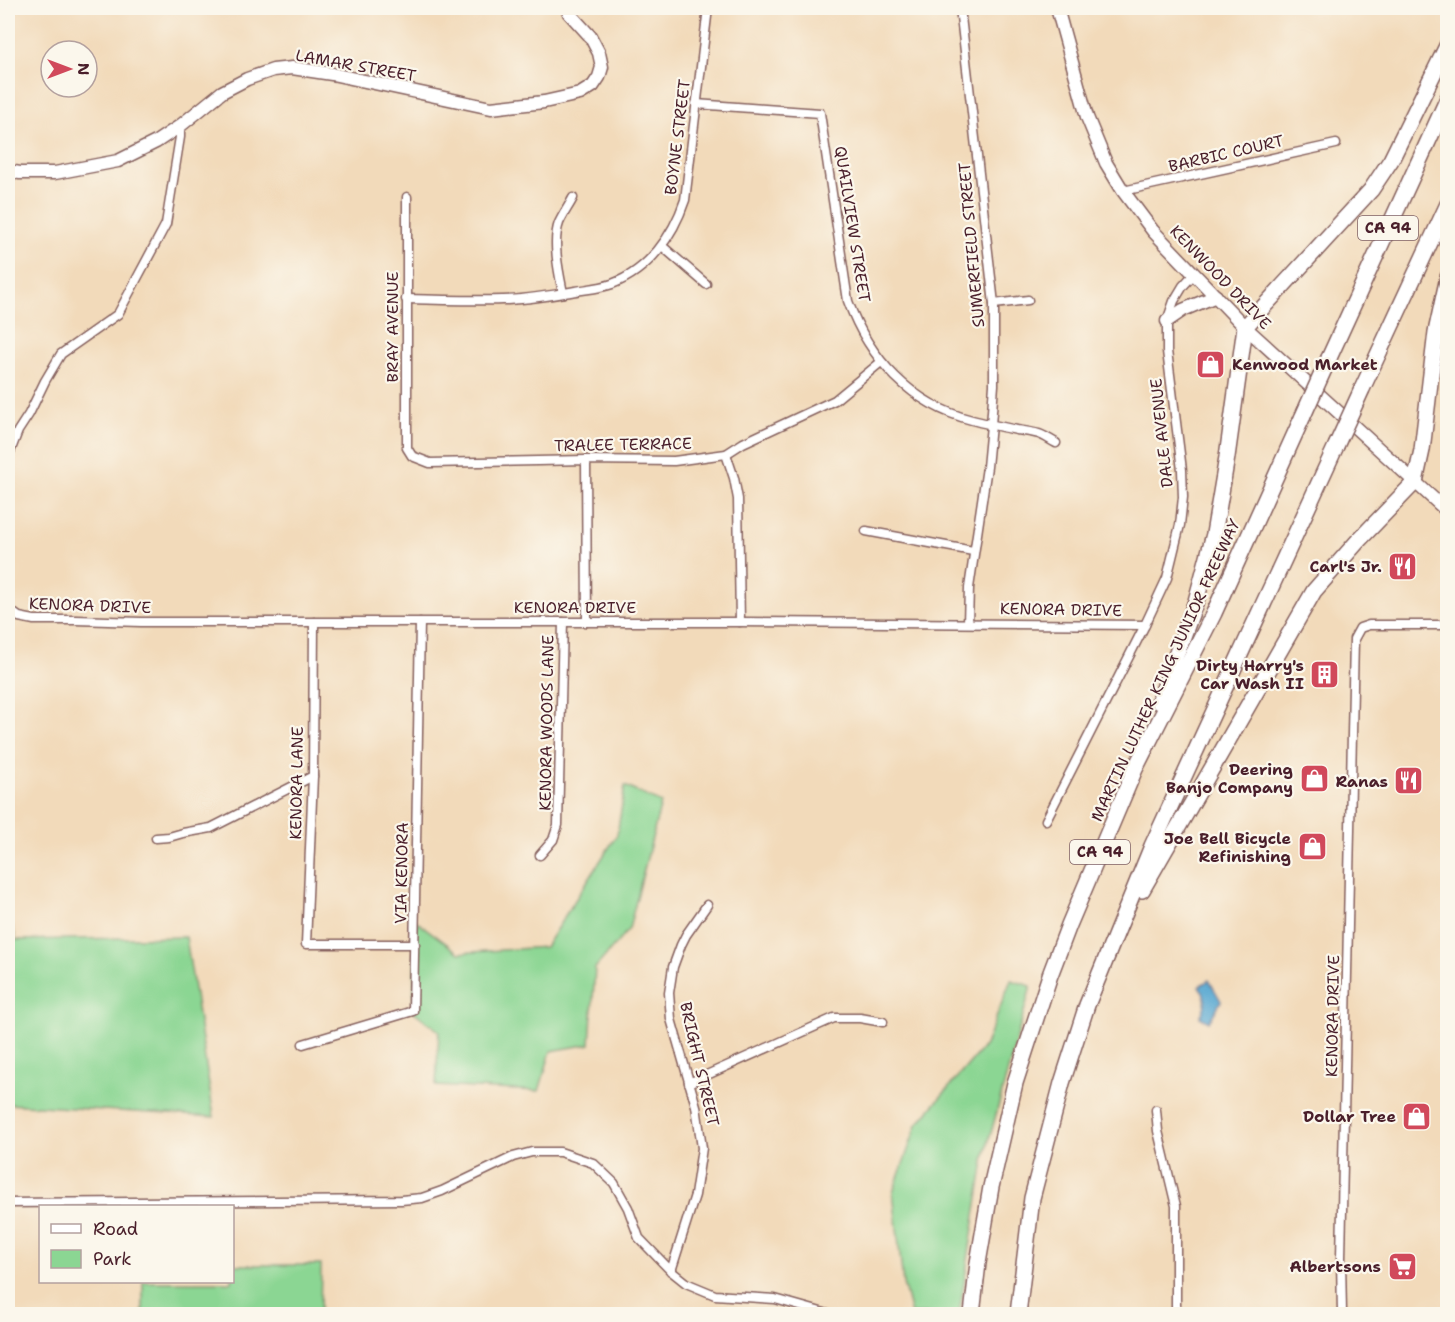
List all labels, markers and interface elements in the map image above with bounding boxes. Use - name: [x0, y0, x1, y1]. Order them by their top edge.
- north arrow: [39, 39, 99, 99]
- street label: LAMAR STREET: [294, 45, 418, 86]
- text: N: [73, 63, 94, 75]
- street label: BOYNE STREET: [660, 78, 695, 196]
- street label: BARBIC COURT: [1166, 130, 1286, 177]
- street label: QUAILVIEW STREET: [830, 144, 875, 304]
- street label: SUMERFIELD STREET: [954, 161, 989, 329]
- road number: CA 94: [1358, 216, 1418, 240]
- street label: KENWOOD DRIVE: [1165, 221, 1276, 334]
- street label: BRAY AVENUE: [382, 272, 403, 383]
- shop icon: Kenwood Market: [1195, 348, 1227, 380]
- place label: Kenwood Market: [1232, 354, 1378, 375]
- street label: DALE AVENUE: [1145, 377, 1178, 489]
- street label: TRALEE TERRACE: [554, 433, 692, 456]
- street label: MARTIN LUTHER KING JUNIOR FREEWAY: [1086, 515, 1245, 825]
- restaurant icon: Carl's Jr.: [1387, 550, 1419, 582]
- place label: Carl's Jr.: [1310, 556, 1382, 577]
- street label: KENORA DRIVE: [28, 593, 151, 618]
- street label: KENORA DRIVE: [514, 597, 636, 618]
- street label: KENORA DRIVE: [1000, 598, 1122, 621]
- street label: KENORA WOODS LANE: [534, 635, 559, 811]
- place label: Dirty Harry's Car Wash II: [1196, 655, 1304, 694]
- building icon: Dirty Harry's Car Wash II: [1309, 658, 1341, 690]
- street label: KENORA LANE: [285, 726, 308, 840]
- place label: Deering Banjo Company: [1166, 759, 1293, 798]
- shop icon: Deering Banjo Company: [1298, 762, 1330, 794]
- restaurant icon: Ranas: [1393, 765, 1425, 797]
- place label: Ranas: [1335, 771, 1388, 792]
- street label: VIA KENORA: [390, 822, 413, 924]
- place label: Joe Bell Bicycle Refinishing: [1164, 828, 1291, 867]
- shop icon: Joe Bell Bicycle Refinishing: [1296, 831, 1328, 863]
- road number: CA 94: [1070, 840, 1130, 864]
- street label: KENORA DRIVE: [1321, 955, 1344, 1077]
- street label: BRIGHT STREET: [675, 1000, 724, 1128]
- shop icon: Dollar Tree: [1401, 1100, 1433, 1132]
- place label: Dollar Tree: [1303, 1106, 1396, 1127]
- legend: [39, 1205, 234, 1283]
- text: Road: [93, 1217, 138, 1241]
- text: Park: [93, 1247, 132, 1271]
- supermarket icon: Albertsons: [1386, 1250, 1418, 1282]
- place label: Albertsons: [1290, 1256, 1381, 1277]

